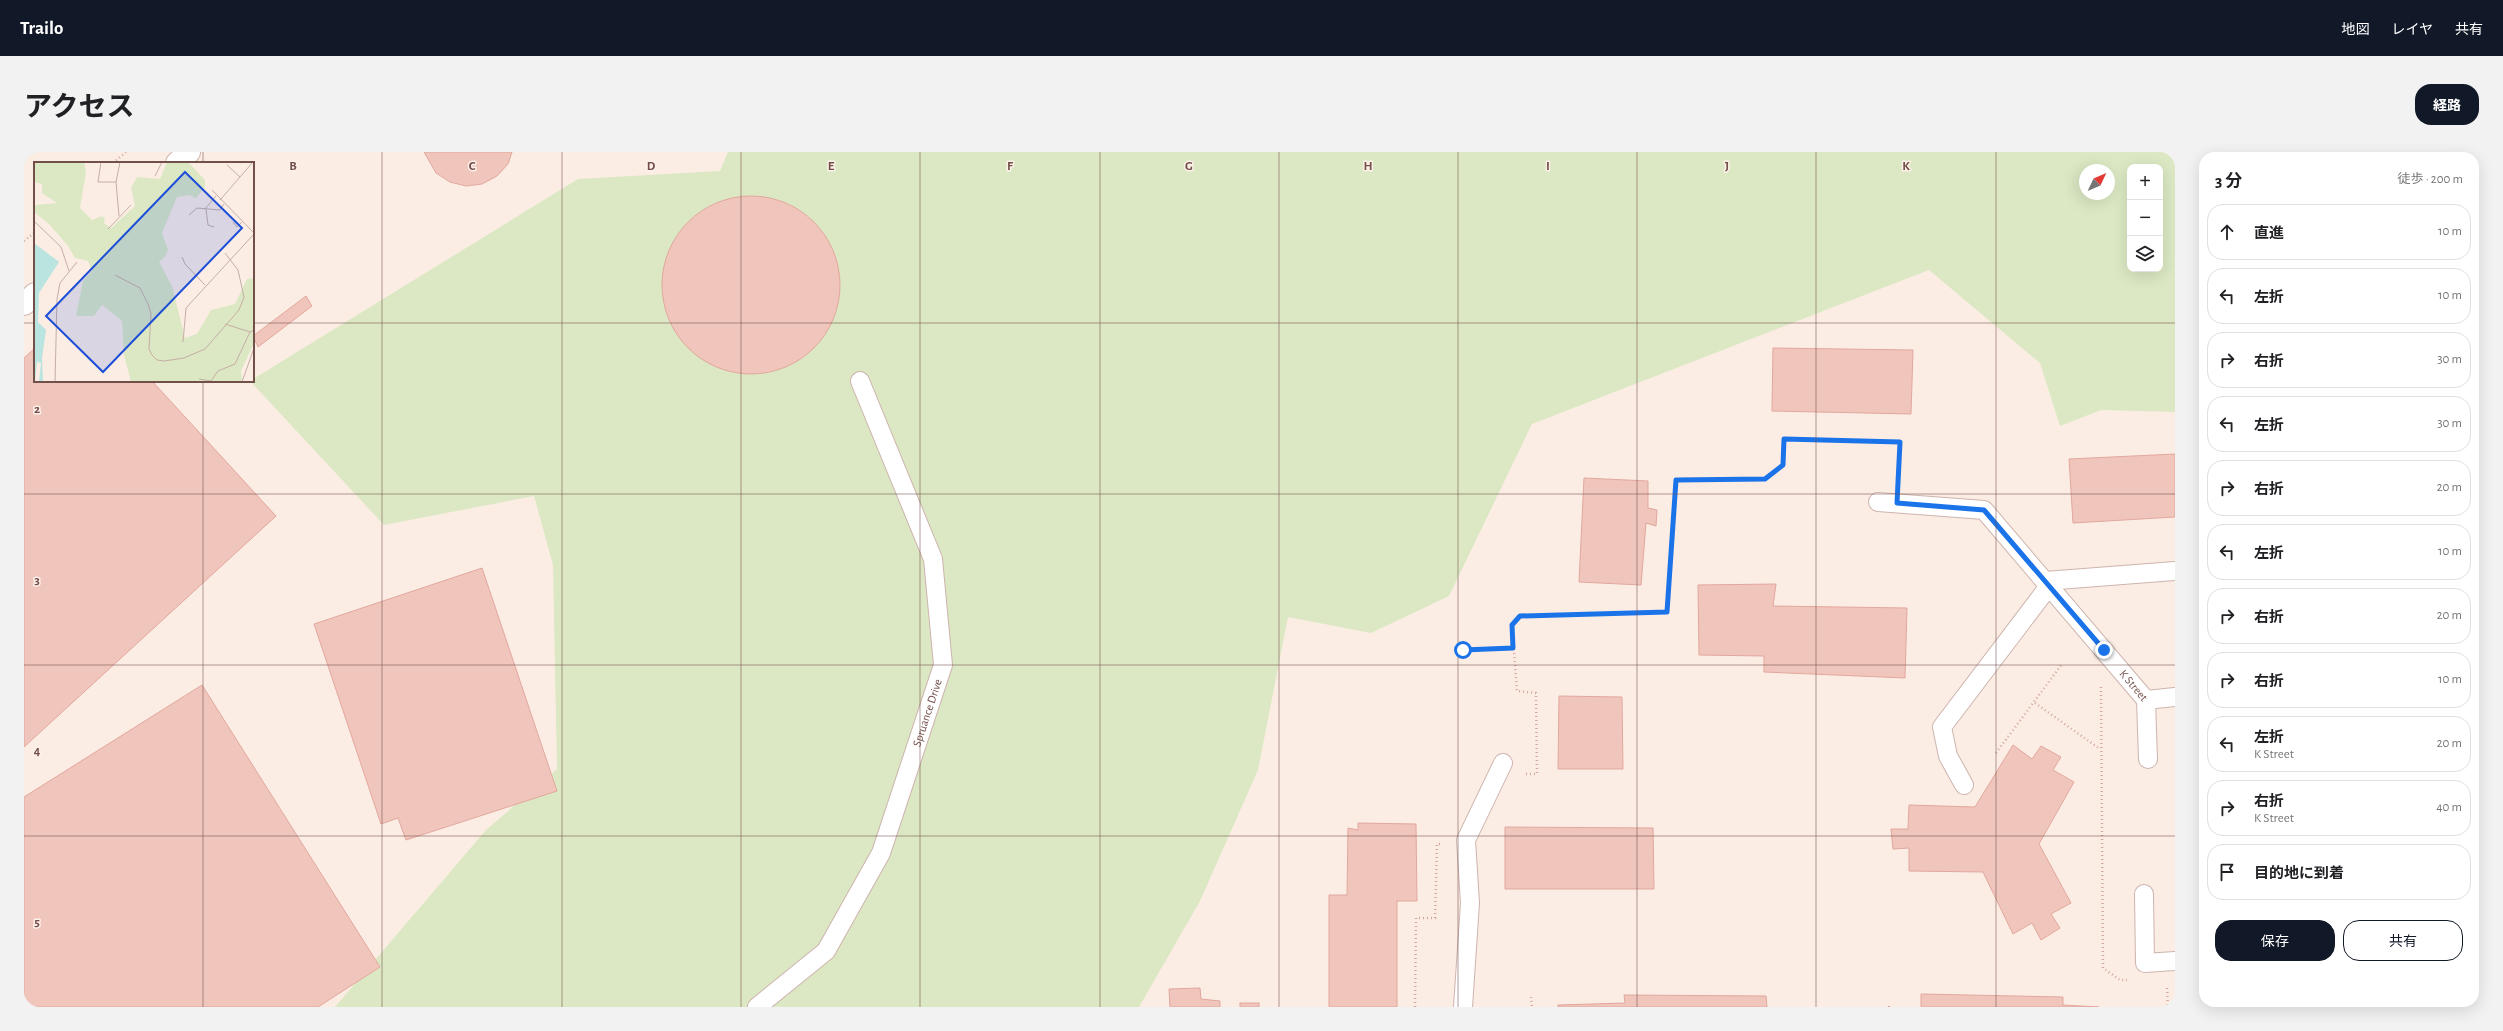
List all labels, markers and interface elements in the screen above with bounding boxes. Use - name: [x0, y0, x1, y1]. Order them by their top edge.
- text: Trailo: [20, 19, 63, 38]
- text: 地図: [2341, 23, 2369, 37]
- text: レイヤ: [2391, 23, 2433, 37]
- text: 共有: [2455, 23, 2483, 37]
- button: 経路: [2415, 84, 2479, 125]
- text: アクセス: [24, 94, 135, 122]
- text: B: [289, 160, 297, 173]
- text: C: [469, 160, 476, 173]
- text: D: [647, 160, 656, 173]
- text: E: [828, 160, 835, 173]
- text: F: [1007, 160, 1014, 173]
- text: G: [1185, 160, 1193, 173]
- text: H: [1363, 160, 1373, 173]
- text: I: [1546, 160, 1550, 173]
- text: J: [1725, 160, 1729, 173]
- text: K: [1902, 160, 1910, 173]
- inset map: [34, 162, 254, 382]
- north arrow: [2079, 164, 2115, 200]
- map controls: [2127, 164, 2163, 272]
- button: +: [2127, 164, 2163, 200]
- text: 3 分: [2215, 172, 2242, 189]
- text: 徒歩 · 200 m: [2398, 173, 2463, 186]
- button: −: [2127, 200, 2163, 236]
- icon: ahead: [2216, 221, 2238, 243]
- text: 10 m: [2438, 225, 2462, 238]
- text: 直進: [2254, 226, 2284, 241]
- button: layers: [2127, 236, 2163, 272]
- icon: left: [2216, 285, 2238, 307]
- text: 10 m: [2438, 289, 2462, 302]
- text: 左折: [2254, 290, 2284, 305]
- icon: right: [2216, 349, 2238, 371]
- text: 30 m: [2437, 353, 2462, 366]
- text: 右折: [2254, 354, 2284, 369]
- text: 2: [34, 403, 40, 416]
- icon: left: [2216, 413, 2238, 435]
- text: 30 m: [2437, 417, 2462, 430]
- text: 左折: [2254, 418, 2284, 433]
- icon: right: [2216, 477, 2238, 499]
- text: 20 m: [2437, 481, 2462, 494]
- text: 右折: [2254, 482, 2284, 497]
- icon: left: [2216, 541, 2238, 563]
- text: 10 m: [2438, 545, 2462, 558]
- text: 左折: [2254, 546, 2284, 561]
- text: 3: [34, 574, 40, 587]
- icon: right: [2216, 605, 2238, 627]
- text: 20 m: [2437, 609, 2462, 622]
- text: 右折: [2254, 610, 2284, 625]
- route start: [1454, 641, 1472, 659]
- route end: [2095, 641, 2113, 659]
- street label: K Street: [2117, 668, 2150, 704]
- icon: right: [2216, 669, 2238, 691]
- text: 10 m: [2438, 673, 2462, 686]
- text: 右折: [2254, 674, 2284, 689]
- street label: Spruance Drive: [911, 677, 944, 748]
- text: 左折: [2254, 730, 2284, 745]
- icon: left: [2216, 733, 2238, 755]
- text: 20 m: [2437, 737, 2462, 750]
- text: 4: [34, 745, 41, 758]
- text: K Street: [2254, 748, 2294, 761]
- text: 右折: [2254, 794, 2284, 809]
- icon: right: [2216, 797, 2238, 819]
- text: 40 m: [2436, 801, 2462, 814]
- text: K Street: [2254, 812, 2294, 825]
- icon: arrive: [2216, 861, 2238, 883]
- text: 目的地に到着: [2254, 866, 2344, 881]
- text: 5: [34, 916, 40, 929]
- button: 保存: [2215, 920, 2335, 961]
- button: 共有: [2343, 920, 2463, 961]

